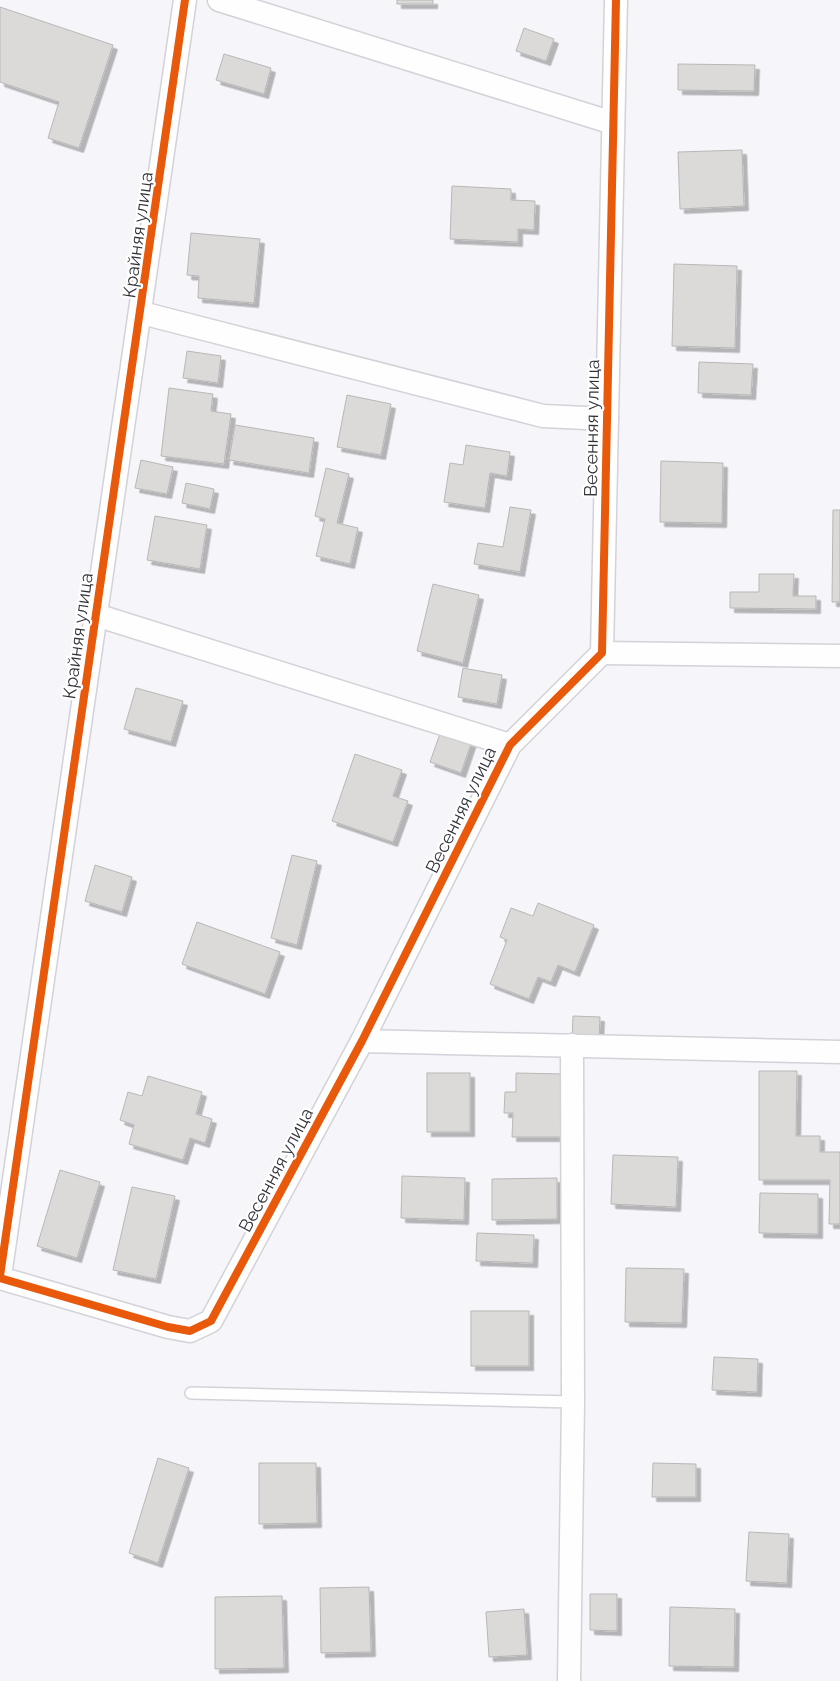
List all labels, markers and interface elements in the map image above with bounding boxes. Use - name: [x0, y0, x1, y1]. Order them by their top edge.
- street label: Крайняя улица: [118, 170, 157, 299]
- street label: Весенняя улица: [580, 359, 603, 497]
- street label: Крайняя улица: [58, 571, 97, 700]
- street label: Весенняя улица: [421, 743, 500, 876]
- street label: Весенняя улица: [234, 1104, 317, 1235]

